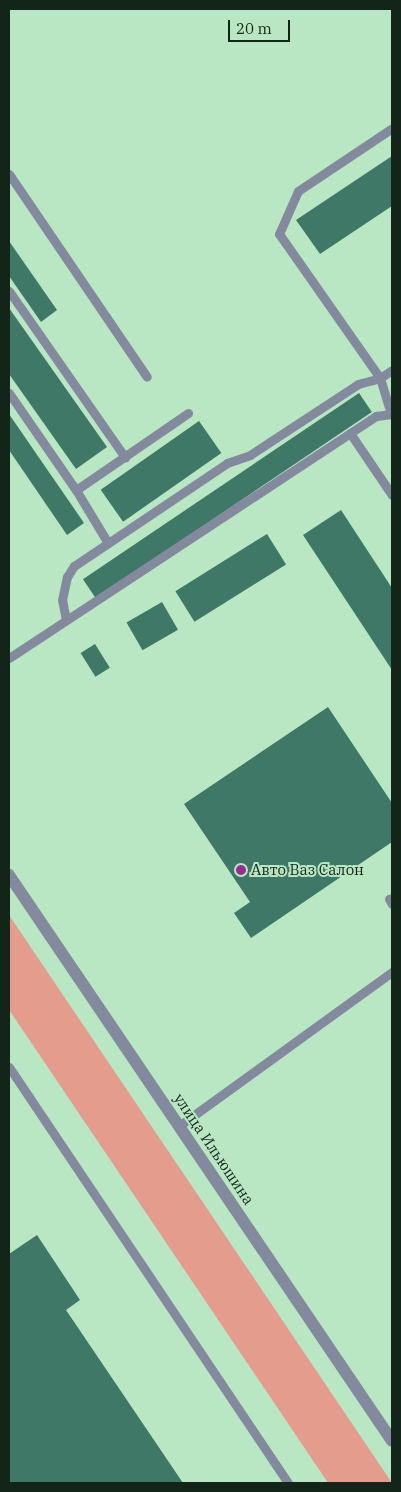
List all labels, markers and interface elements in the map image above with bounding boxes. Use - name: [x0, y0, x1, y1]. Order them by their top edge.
- scale bar: [231, 10, 294, 42]
- text: 20 m: [236, 19, 272, 38]
- place label: Авто Ваз Салон: [251, 861, 364, 879]
- marker: Авто Ваз Салон: [235, 864, 247, 876]
- street label: улица Ильюшина: [170, 1090, 258, 1208]

